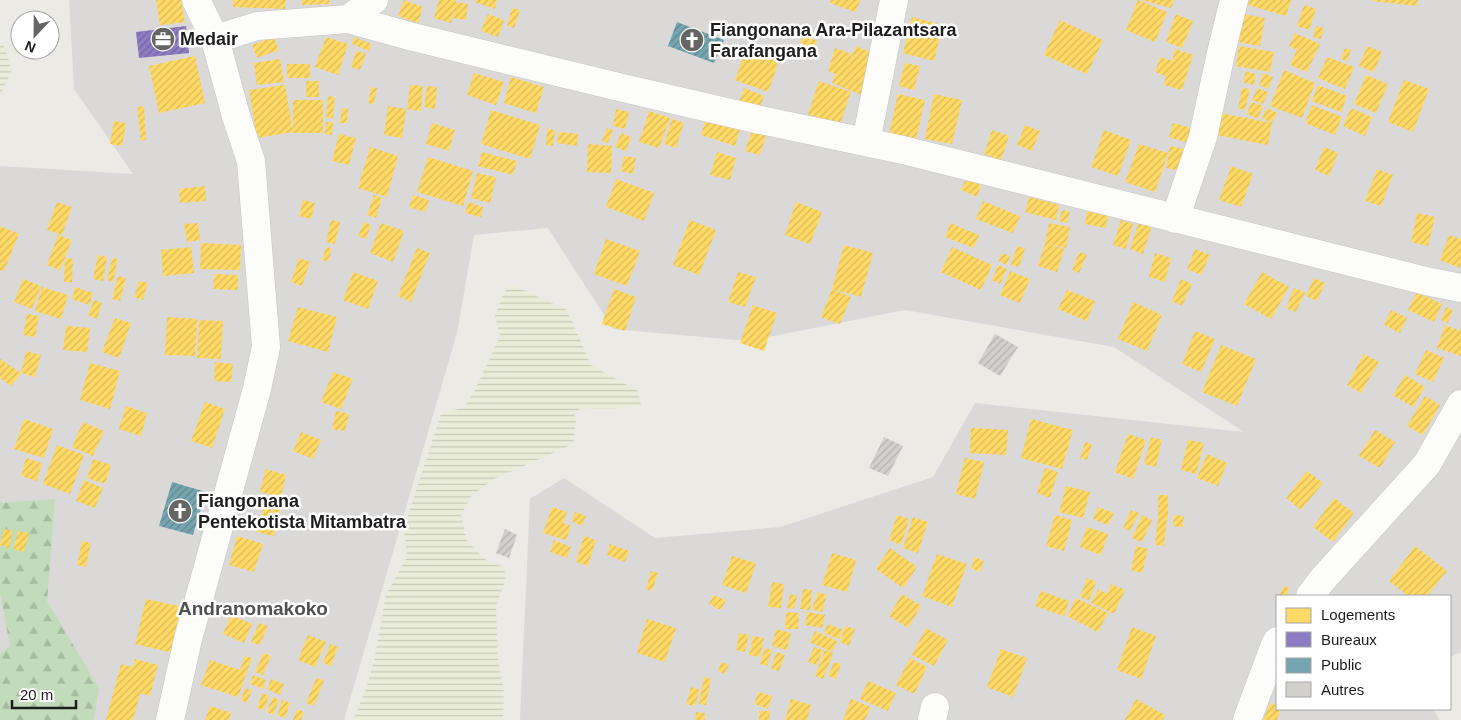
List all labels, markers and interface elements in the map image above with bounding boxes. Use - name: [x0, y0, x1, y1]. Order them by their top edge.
- north arrow: [10, 10, 60, 60]
- place label: Fiangonana Ara-Pilazantsara Farafangana: [710, 20, 957, 61]
- office icon: Medair: [150, 26, 176, 52]
- church icon: Fiangonana Ara-Pilazantsara Farafangana: [679, 27, 705, 53]
- place label: Medair: [180, 29, 238, 49]
- text: N: [22, 38, 38, 56]
- place label: Fiangonana Pentekotista Mitambatra: [198, 491, 407, 532]
- church icon: Fiangonana Pentekotista Mitambatra: [167, 498, 193, 524]
- legend: [1276, 595, 1451, 710]
- district label: Andranomakoko: [178, 598, 328, 619]
- text: Logements: [1321, 606, 1395, 623]
- text: Bureaux: [1321, 631, 1377, 648]
- text: Public: [1321, 656, 1362, 673]
- scale bar: [12, 678, 76, 710]
- text: Autres: [1321, 681, 1364, 698]
- text: 20 m: [20, 686, 53, 703]

